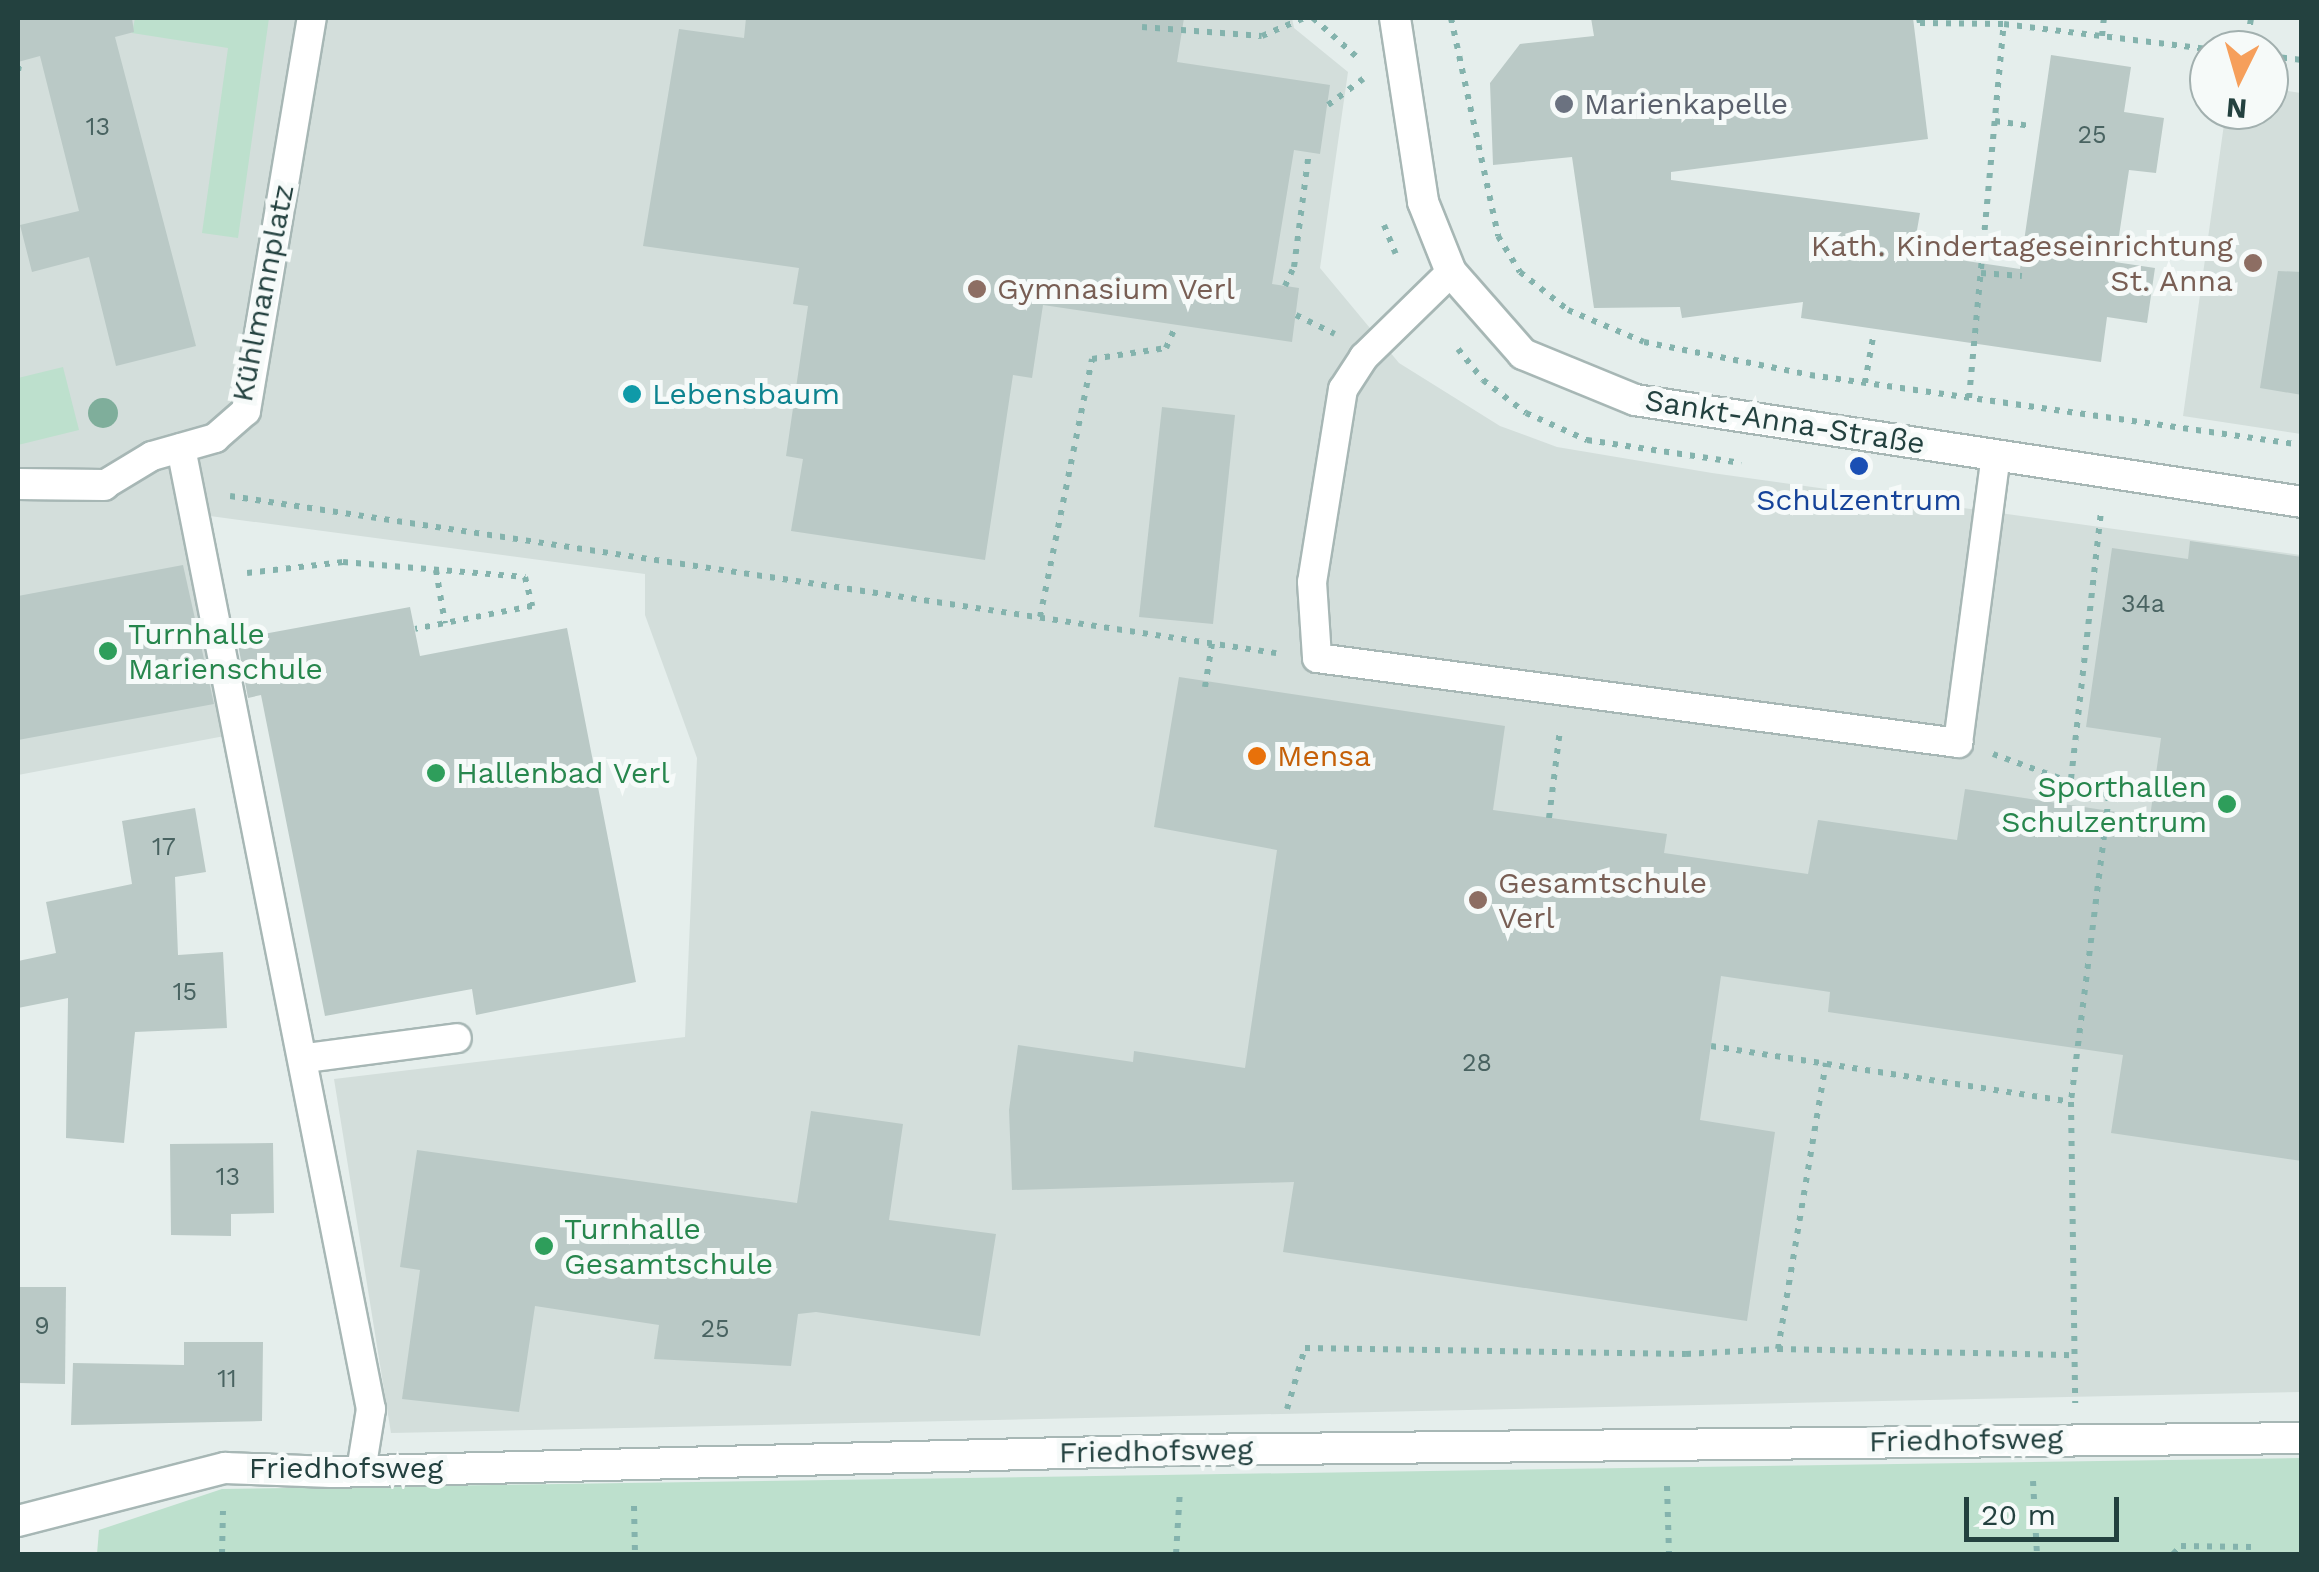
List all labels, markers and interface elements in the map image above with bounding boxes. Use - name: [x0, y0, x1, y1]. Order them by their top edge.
- north arrow: [2189, 30, 2289, 130]
- place label: Marienkapelle: [1584, 86, 1788, 122]
- text: N: [2225, 91, 2248, 126]
- marker: Marienkapelle: [1553, 93, 1575, 115]
- house number: 13: [86, 112, 110, 142]
- house number: 25: [2077, 120, 2107, 150]
- street label: Kühlmannplatz: [224, 181, 302, 405]
- place label: Kath. Kindertageseinrichtung St. Anna: [1811, 228, 2233, 298]
- marker: Kath. Kindertageseinrichtung St. Anna: [2242, 252, 2264, 274]
- place label: Gymnasium Verl: [997, 271, 1236, 307]
- marker: Gymnasium Verl: [966, 278, 988, 300]
- place label: Lebensbaum: [652, 376, 840, 412]
- street label: Sankt-Anna-Straße: [1643, 382, 1927, 462]
- marker: Lebensbaum: [621, 383, 643, 405]
- marker: Schulzentrum: [1848, 455, 1870, 477]
- place label: Schulzentrum: [1756, 482, 1962, 518]
- house number: 34a: [2121, 589, 2165, 619]
- place label: Turnhalle Marienschule: [128, 616, 323, 686]
- marker: Turnhalle Marienschule: [97, 640, 119, 662]
- place label: Mensa: [1277, 738, 1371, 774]
- marker: Mensa: [1246, 745, 1268, 767]
- place label: Hallenbad Verl: [456, 755, 671, 791]
- marker: Hallenbad Verl: [425, 762, 447, 784]
- place label: Sporthallen Schulzentrum: [2001, 769, 2207, 840]
- marker: Sporthallen Schulzentrum: [2216, 793, 2238, 815]
- house number: 17: [152, 832, 176, 862]
- place label: Gesamtschule Verl: [1498, 865, 1707, 936]
- marker: Gesamtschule Verl: [1467, 889, 1489, 911]
- house number: 15: [173, 977, 197, 1007]
- house number: 28: [1462, 1048, 1492, 1078]
- house number: 13: [216, 1162, 240, 1192]
- place label: Turnhalle Gesamtschule: [564, 1211, 773, 1282]
- marker: Turnhalle Gesamtschule: [533, 1235, 555, 1257]
- house number: 9: [34, 1311, 50, 1341]
- house number: 25: [700, 1314, 730, 1344]
- house number: 11: [217, 1364, 237, 1394]
- street label: Friedhofsweg: [1869, 1420, 2063, 1460]
- street label: Friedhofsweg: [1059, 1431, 1253, 1471]
- street label: Friedhofsweg: [249, 1450, 443, 1486]
- scale bar: [1969, 1477, 2124, 1539]
- text: 20 m: [1981, 1497, 2056, 1532]

